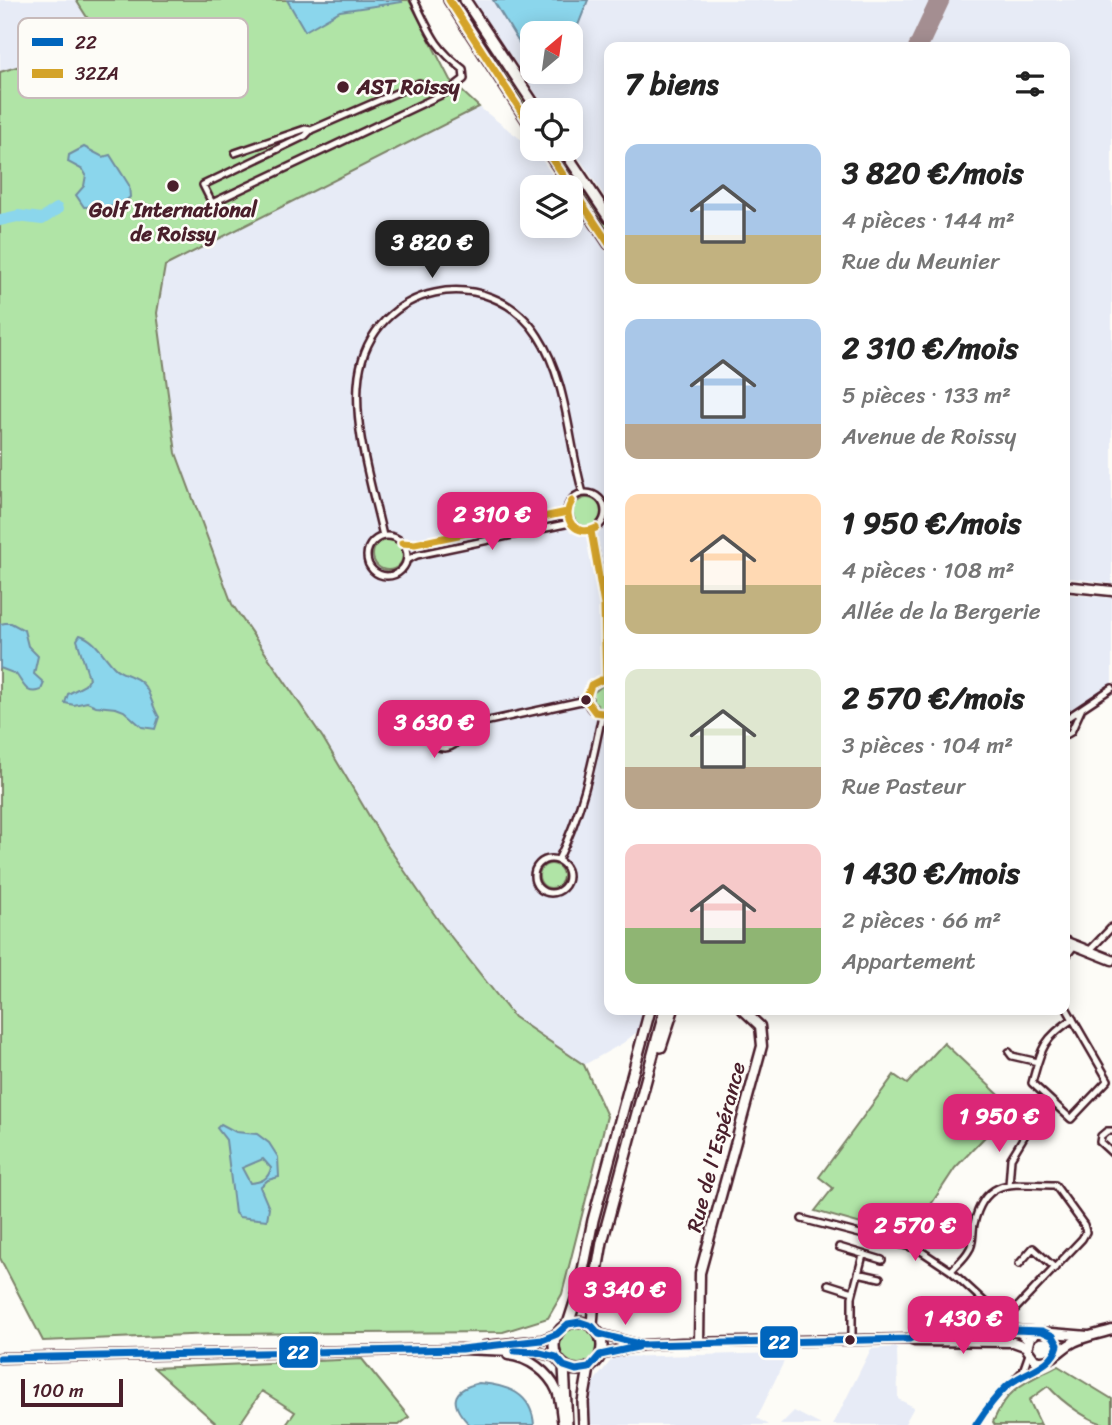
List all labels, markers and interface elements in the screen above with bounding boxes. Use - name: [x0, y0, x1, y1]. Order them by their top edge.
- legend: [18, 18, 248, 98]
- north arrow: [520, 21, 583, 84]
- map controls: [520, 21, 583, 238]
- text: 22: [75, 26, 97, 59]
- text: 32ZA: [75, 57, 119, 90]
- text: 7 biens: [625, 57, 719, 111]
- icon: filters: [1011, 65, 1049, 103]
- place label: AST Roissy: [356, 68, 461, 106]
- marker: AST Roissy: [335, 79, 351, 95]
- button: locate: [520, 98, 583, 161]
- text: 3 820 €/mois: [842, 146, 1024, 200]
- icon: home: [681, 172, 765, 256]
- button: layers: [520, 175, 583, 238]
- marker: Golf International de Roissy: [165, 178, 181, 194]
- place label: Golf International de Roissy: [88, 191, 258, 253]
- text: 4 pièces · 144 m²: [842, 200, 1015, 241]
- pin: 3 820 €: [367, 220, 497, 280]
- text: 3 820 €: [391, 222, 473, 263]
- text: Rue du Meunier: [842, 241, 999, 282]
- text: 2 310 €/mois: [842, 321, 1018, 375]
- icon: home: [681, 347, 765, 431]
- text: 5 pièces · 133 m²: [842, 375, 1011, 416]
- text: Avenue de Roissy: [842, 416, 1016, 457]
- pin: 2 310 €: [427, 492, 557, 552]
- text: 2 310 €: [453, 494, 531, 535]
- text: 1 950 €/mois: [842, 496, 1021, 550]
- icon: home: [681, 522, 765, 606]
- text: 4 pièces · 108 m²: [842, 550, 1014, 591]
- text: Allée de la Bergerie: [842, 591, 1041, 632]
- text: 2 570 €/mois: [842, 671, 1025, 725]
- unlabelled marker: [579, 693, 593, 707]
- icon: home: [681, 697, 765, 781]
- pin: 3 630 €: [369, 700, 499, 760]
- text: 3 630 €: [394, 702, 474, 743]
- text: 3 pièces · 104 m²: [842, 725, 1013, 766]
- text: Rue Pasteur: [842, 766, 965, 807]
- text: 1 430 €/mois: [842, 846, 1020, 900]
- icon: home: [681, 872, 765, 956]
- text: 2 pièces · 66 m²: [842, 900, 1001, 941]
- text: Appartement: [842, 941, 976, 982]
- street label: Rue de l'Espérance: [675, 1057, 757, 1236]
- pin: 1 950 €: [934, 1094, 1064, 1154]
- text: 1 950 €: [959, 1096, 1039, 1137]
- pin: 2 570 €: [850, 1204, 980, 1263]
- text: 2 570 €: [874, 1205, 956, 1246]
- pin: 3 340 €: [560, 1268, 690, 1327]
- text: 3 340 €: [584, 1269, 666, 1310]
- pin: 1 430 €: [898, 1296, 1028, 1356]
- text: 1 430 €: [924, 1298, 1002, 1339]
- line badge: 22: [759, 1325, 799, 1359]
- text: 22: [767, 1326, 790, 1359]
- unlabelled marker: [843, 1333, 857, 1347]
- line badge: 22: [278, 1335, 319, 1369]
- text: 22: [286, 1336, 309, 1369]
- text: 100 m: [32, 1374, 84, 1407]
- scale bar: [21, 1376, 122, 1408]

